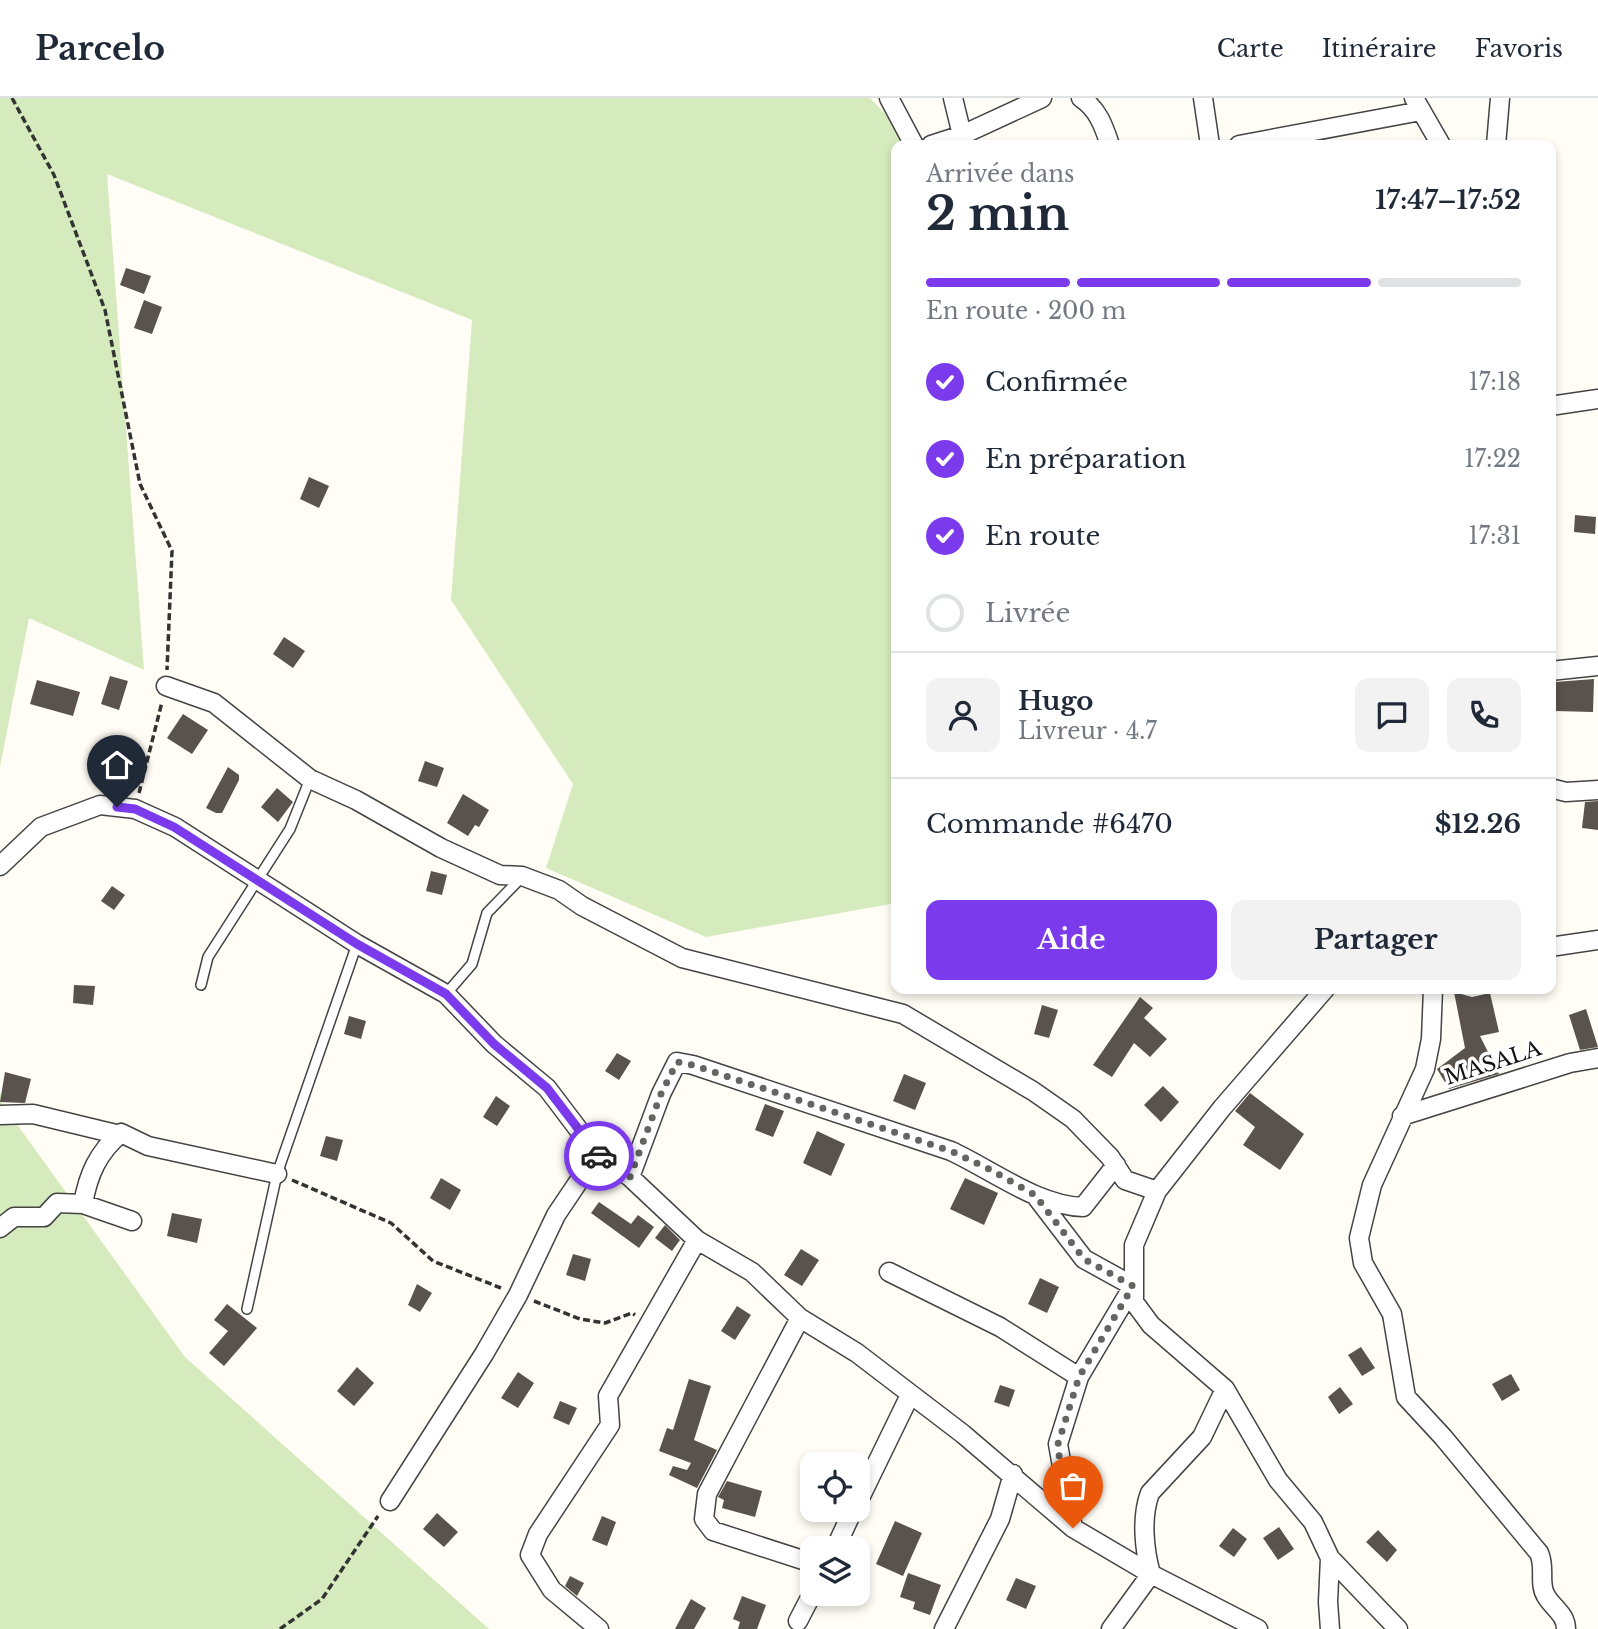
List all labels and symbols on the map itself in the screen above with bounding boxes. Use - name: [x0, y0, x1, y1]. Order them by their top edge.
- pin: [87, 735, 147, 807]
- street label: MASALA: [1441, 1035, 1545, 1091]
- courier: [564, 1121, 634, 1191]
- pin: [1043, 1456, 1103, 1528]

